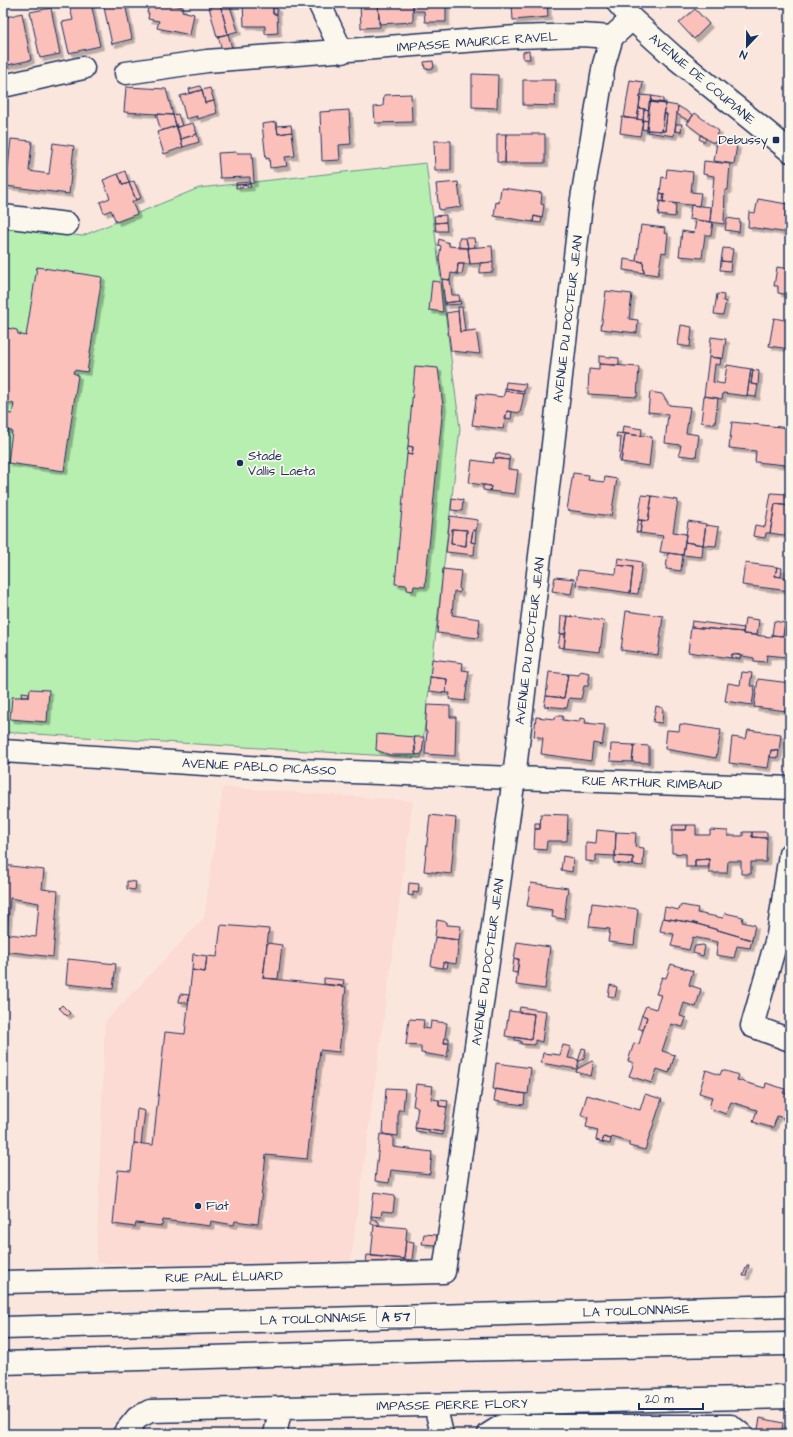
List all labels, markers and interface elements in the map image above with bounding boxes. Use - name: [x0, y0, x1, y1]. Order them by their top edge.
- north arrow: [727, 26, 767, 66]
- street label: IMPASSE MAURICE RAVEL: [396, 27, 558, 57]
- street label: AVENUE DE COUPIANE: [646, 30, 758, 128]
- place label: Debussy: [718, 131, 768, 150]
- marker: Debussy: [771, 135, 781, 145]
- street label: AVENUE DU DOCTEUR JEAN: [549, 234, 587, 404]
- place label: Stade Vallis Laeta: [248, 447, 315, 480]
- marker: Stade Vallis Laeta: [235, 458, 245, 468]
- street label: AVENUE DU DOCTEUR JEAN: [511, 556, 549, 726]
- street label: AVENUE PABLO PICASSO: [181, 754, 337, 780]
- street label: RUE ARTHUR RIMBAUD: [582, 772, 723, 794]
- street label: AVENUE DU DOCTEUR JEAN: [467, 877, 509, 1047]
- place label: Fiat: [206, 1197, 230, 1215]
- marker: Fiat: [193, 1201, 203, 1211]
- street label: RUE PAUL ÉLUARD: [165, 1267, 284, 1287]
- street label: LA TOULONNAISE: [582, 1300, 690, 1322]
- road number: A 57: [377, 1307, 415, 1327]
- street label: LA TOULONNAISE: [259, 1308, 367, 1330]
- scale bar: [639, 1385, 703, 1411]
- text: 20 m: [645, 1391, 674, 1408]
- street label: IMPASSE PIERRE FLORY: [376, 1395, 528, 1415]

